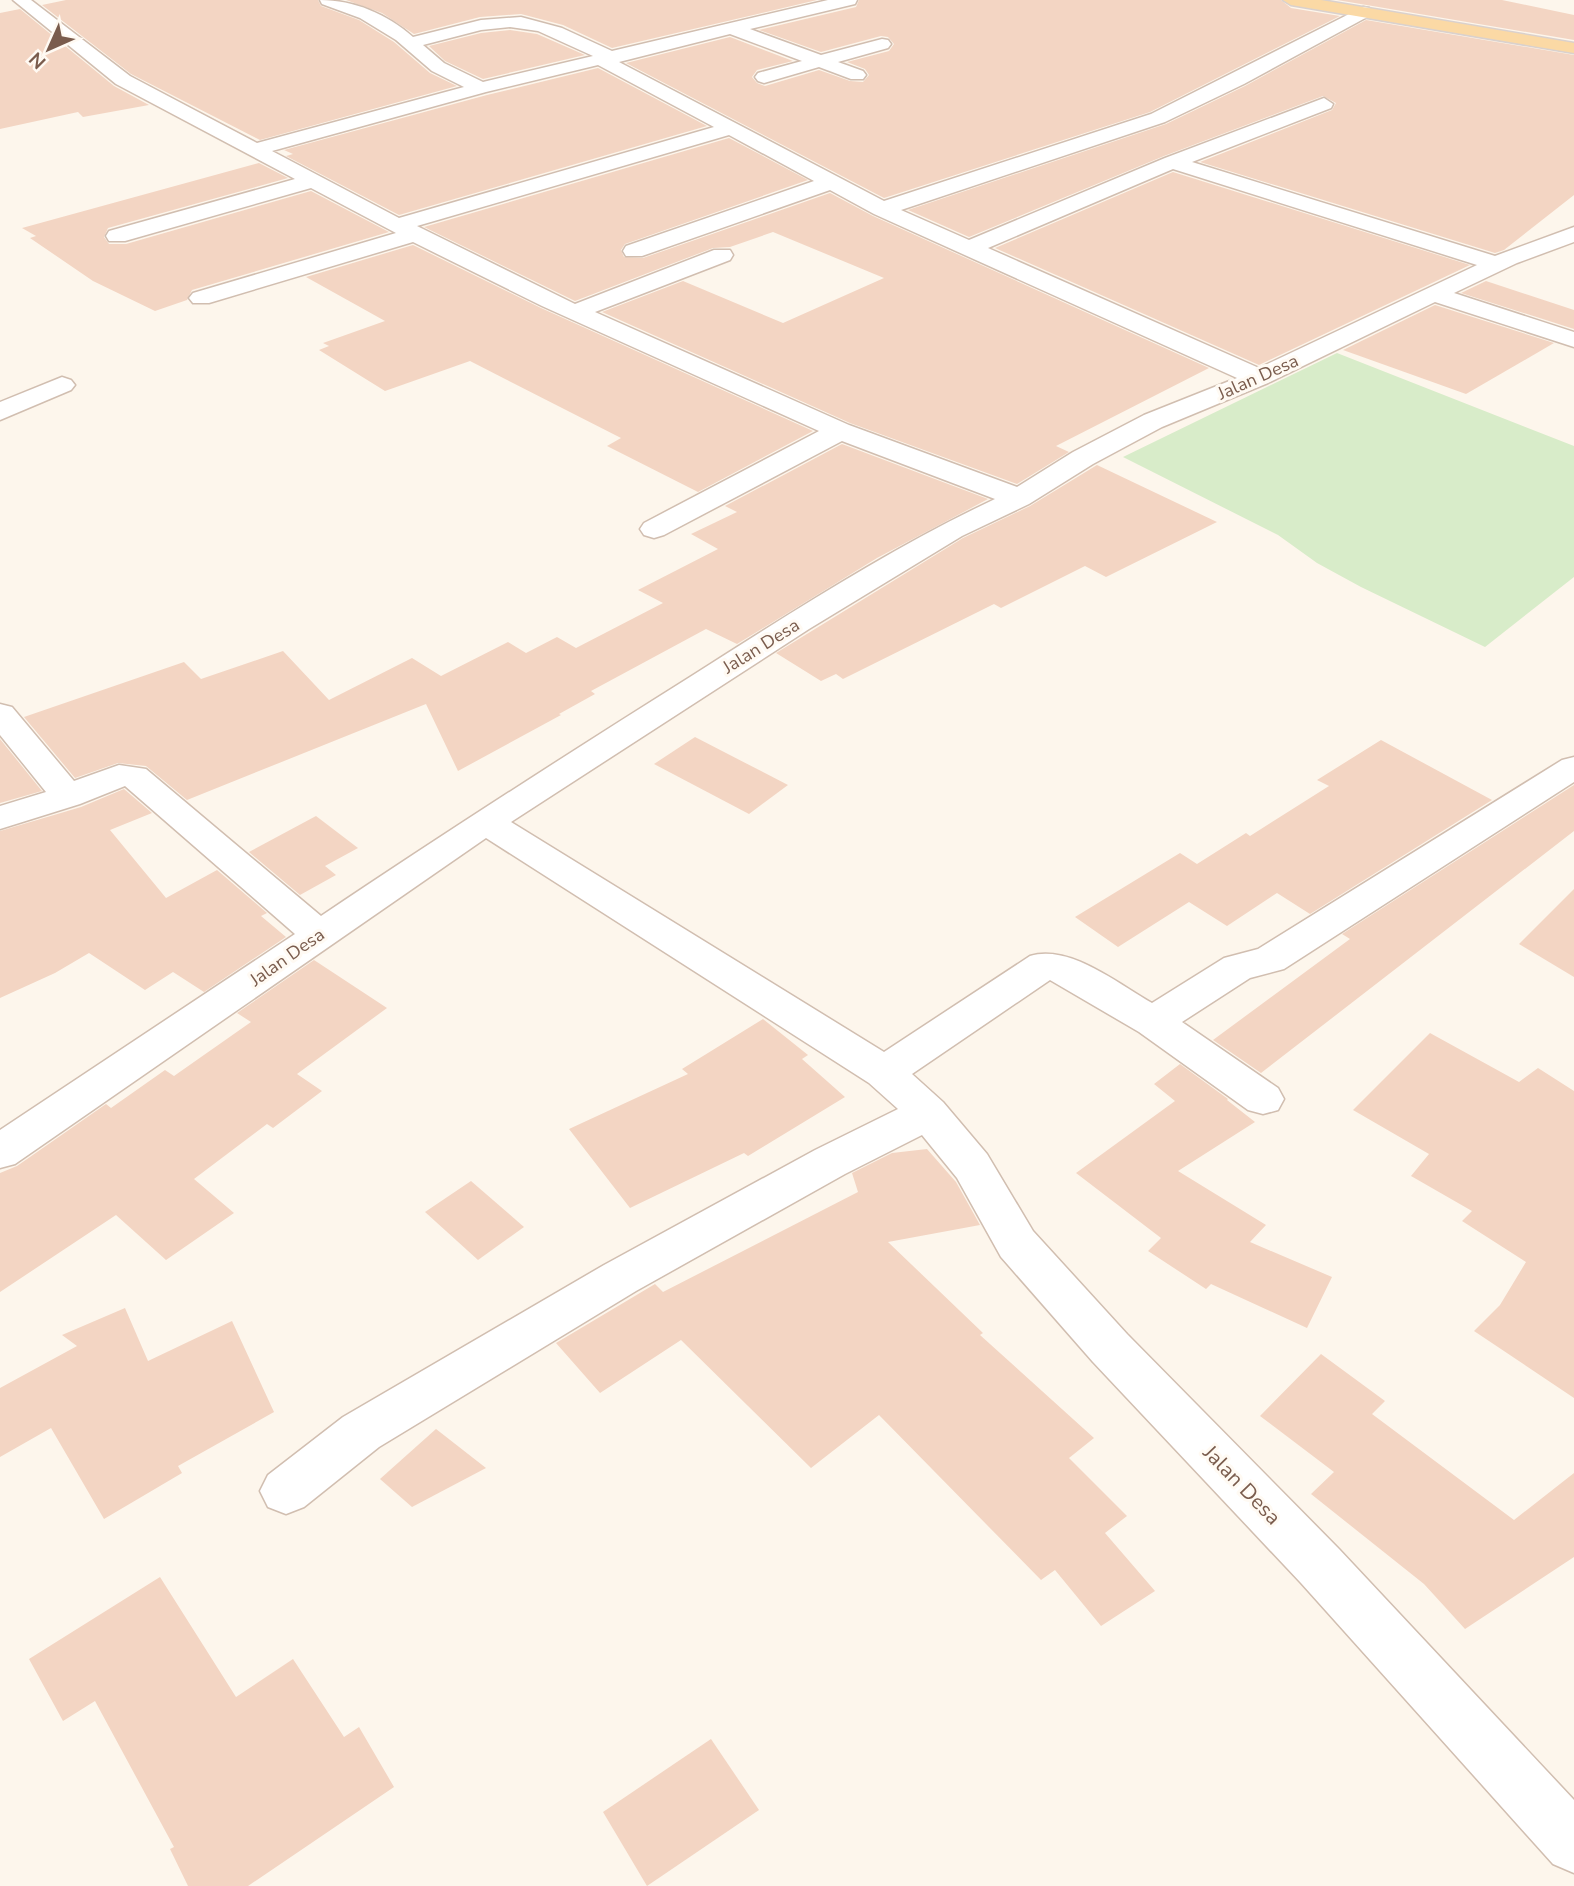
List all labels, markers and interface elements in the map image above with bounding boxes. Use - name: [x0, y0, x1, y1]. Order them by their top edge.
- north arrow: [14, 14, 84, 84]
- text: N: [23, 46, 52, 75]
- street label: Jalan Desa: [1213, 349, 1302, 406]
- street label: Jalan Desa: [717, 613, 804, 680]
- street label: Jalan Desa: [244, 922, 329, 992]
- street label: Jalan Desa: [1196, 1438, 1287, 1531]

